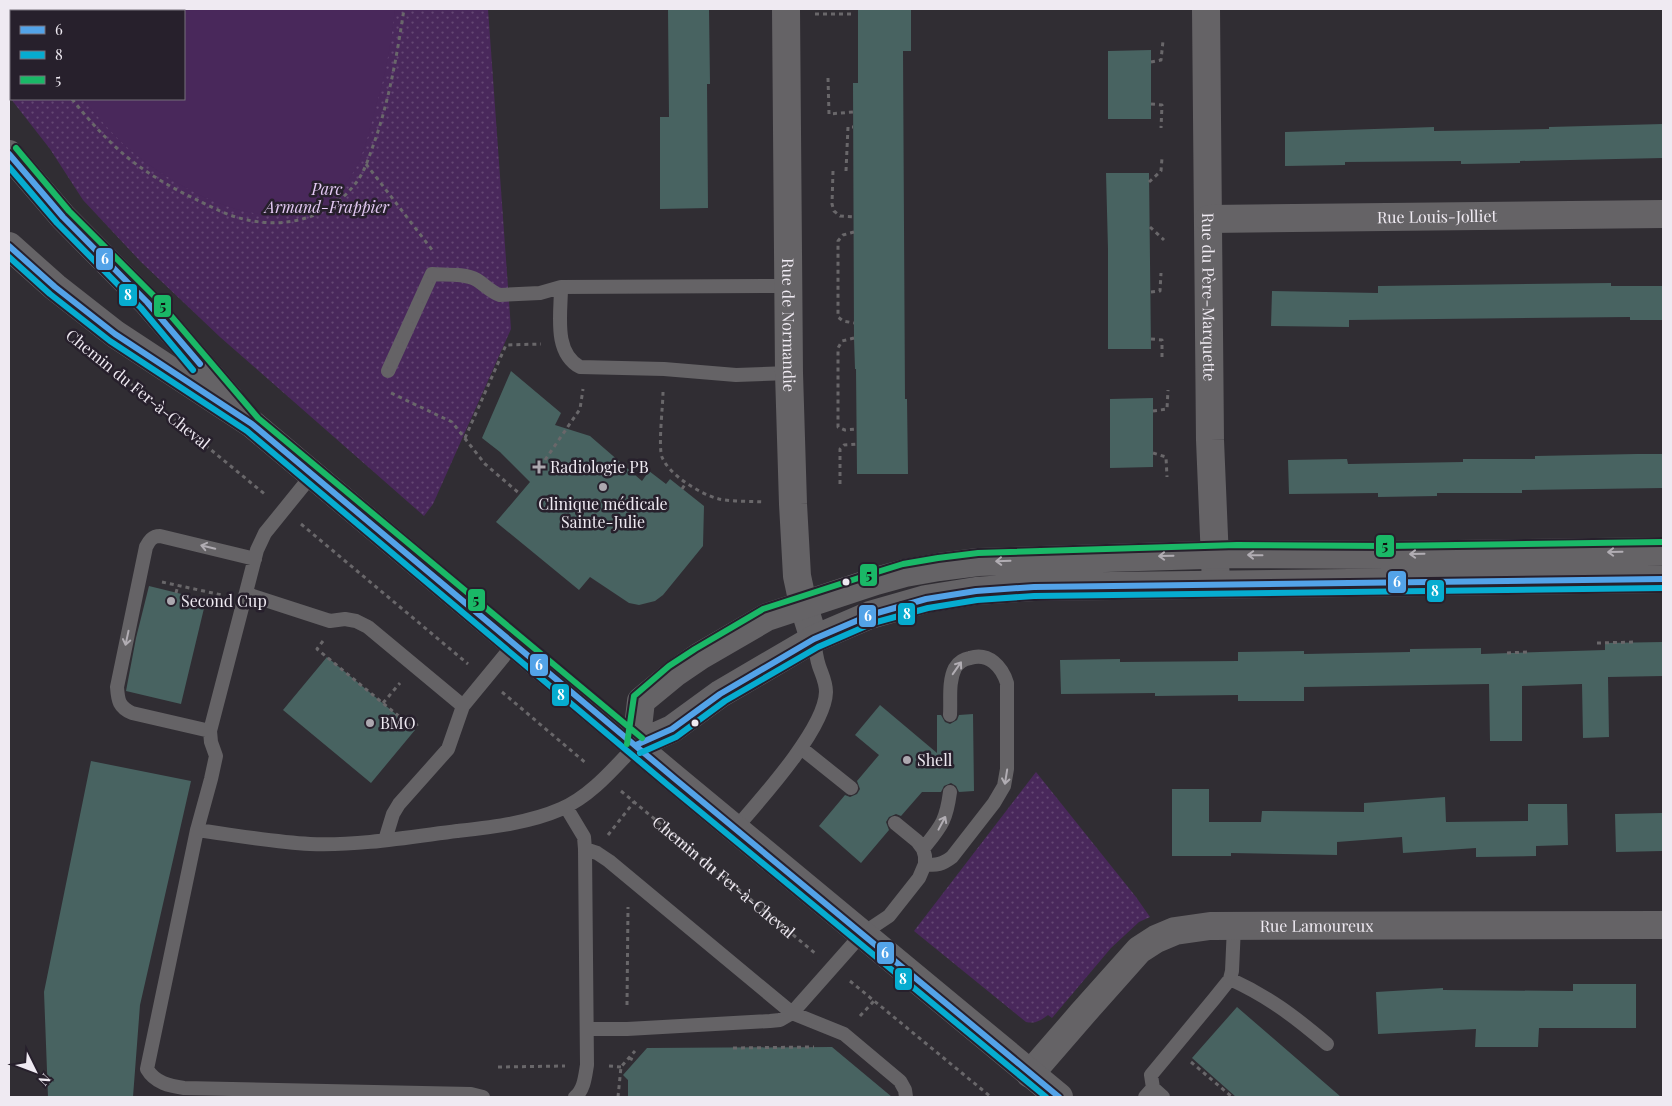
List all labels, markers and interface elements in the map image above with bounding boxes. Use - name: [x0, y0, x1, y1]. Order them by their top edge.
- legend: [10, 10, 185, 100]
- text: 6: [55, 19, 63, 39]
- text: 8: [55, 44, 63, 64]
- text: 5: [55, 69, 61, 89]
- park label: Parc Armand-Frappier: [263, 178, 390, 217]
- street label: Rue Louis-Jolliet: [1377, 205, 1498, 227]
- street label: Rue du Père-Marquette: [1198, 213, 1220, 381]
- line badge: 6: [95, 247, 114, 271]
- text: 6: [101, 249, 109, 268]
- street label: Rue de Normandie: [778, 258, 801, 392]
- line badge: 8: [118, 283, 138, 307]
- text: 8: [124, 285, 132, 304]
- line badge: 5: [153, 294, 172, 318]
- text: 5: [160, 296, 166, 315]
- street label: Chemin du Fer-à-Cheval: [62, 324, 215, 454]
- place label: Radiologie PB: [550, 456, 649, 477]
- marker: Radiologie PB: [532, 460, 546, 474]
- marker: Clinique médicale Sainte-Julie: [597, 481, 609, 493]
- place label: Clinique médicale Sainte-Julie: [538, 493, 668, 532]
- line badge: 5: [1375, 534, 1395, 558]
- text: 5: [1382, 536, 1388, 555]
- one-way arrow: [200, 542, 216, 551]
- one-way arrow: [1607, 547, 1623, 557]
- one-way arrow: [1409, 549, 1426, 559]
- one-way arrow: [1247, 550, 1263, 559]
- one-way arrow: [1158, 552, 1174, 561]
- one-way arrow: [996, 557, 1012, 566]
- line badge: 5: [859, 563, 878, 587]
- text: 5: [866, 565, 872, 584]
- line badge: 6: [1387, 570, 1407, 594]
- text: 6: [1393, 572, 1401, 591]
- unlabelled marker: [841, 577, 851, 587]
- line badge: 8: [1426, 579, 1445, 603]
- text: 8: [1431, 581, 1439, 600]
- line badge: 5: [467, 588, 486, 612]
- place label: Second Cup: [181, 590, 267, 611]
- text: 5: [473, 590, 479, 609]
- marker: Second Cup: [165, 595, 177, 607]
- line badge: 8: [897, 602, 916, 626]
- line badge: 6: [858, 604, 877, 628]
- text: 8: [903, 604, 911, 623]
- text: 6: [864, 606, 872, 625]
- one-way arrow: [122, 630, 131, 646]
- line badge: 6: [529, 653, 549, 677]
- text: 6: [535, 655, 543, 674]
- one-way arrow: [952, 661, 962, 675]
- line badge: 8: [551, 683, 570, 707]
- text: 8: [557, 685, 565, 704]
- place label: BMO: [380, 712, 416, 733]
- marker: BMO: [364, 717, 376, 729]
- unlabelled marker: [690, 718, 700, 728]
- place label: Shell: [917, 749, 953, 770]
- marker: Shell: [901, 754, 913, 766]
- one-way arrow: [1000, 769, 1010, 785]
- street label: Chemin du Fer-à-Cheval: [648, 811, 800, 942]
- one-way arrow: [937, 815, 947, 830]
- street label: Rue Lamoureux: [1260, 915, 1374, 936]
- line badge: 6: [876, 941, 895, 965]
- text: 6: [881, 943, 889, 962]
- line badge: 8: [894, 967, 913, 991]
- text: 8: [899, 969, 907, 988]
- north arrow: [10, 1046, 60, 1096]
- text: N: [35, 1070, 55, 1090]

